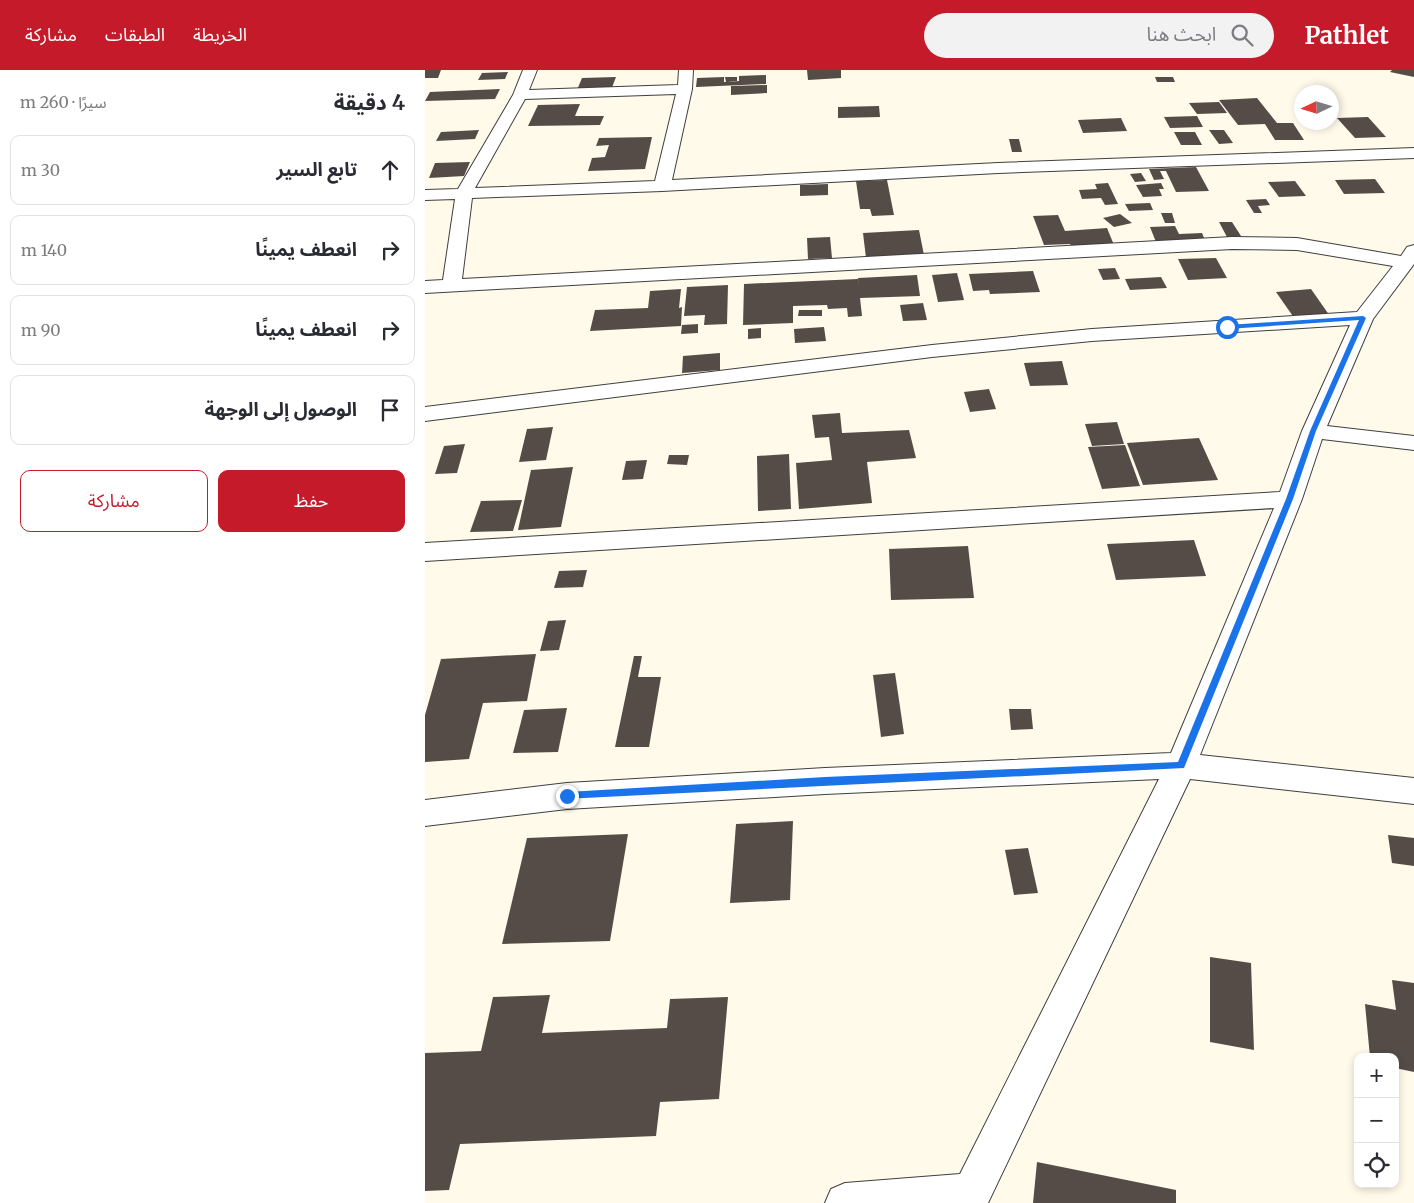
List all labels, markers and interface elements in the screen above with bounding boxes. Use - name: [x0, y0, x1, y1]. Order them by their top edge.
- search box: [924, 13, 1274, 58]
- text: Pathlet: [1304, 20, 1389, 51]
- icon: search: [1228, 21, 1256, 49]
- text: ابحث هنا: [1146, 22, 1216, 46]
- text: مشاركة: [25, 23, 77, 46]
- text: الطبقات: [105, 23, 165, 46]
- text: الخريطة: [193, 23, 247, 46]
- north arrow: [1294, 85, 1339, 130]
- text: 4 دقيقة: [334, 89, 405, 116]
- text: سيرًا · 260 m: [20, 92, 106, 112]
- icon: ahead: [376, 156, 404, 184]
- text: تابع السير: [276, 157, 357, 181]
- text: 30 m: [21, 160, 60, 180]
- icon: right: [376, 236, 404, 264]
- text: انعطف يمينًا: [255, 237, 357, 261]
- text: 140 m: [21, 240, 67, 260]
- icon: right: [376, 316, 404, 344]
- route start: [1216, 316, 1239, 339]
- text: انعطف يمينًا: [255, 317, 357, 341]
- text: 90 m: [21, 320, 61, 340]
- icon: arrive: [376, 396, 404, 424]
- text: الوصول إلى الوجهة: [205, 397, 357, 421]
- button: مشاركة: [20, 470, 208, 532]
- button: حفظ: [218, 470, 405, 532]
- route end: [556, 785, 579, 808]
- map controls: [1354, 1053, 1399, 1188]
- button: +: [1354, 1053, 1399, 1098]
- button: −: [1354, 1098, 1399, 1143]
- button: locate: [1354, 1143, 1399, 1188]

